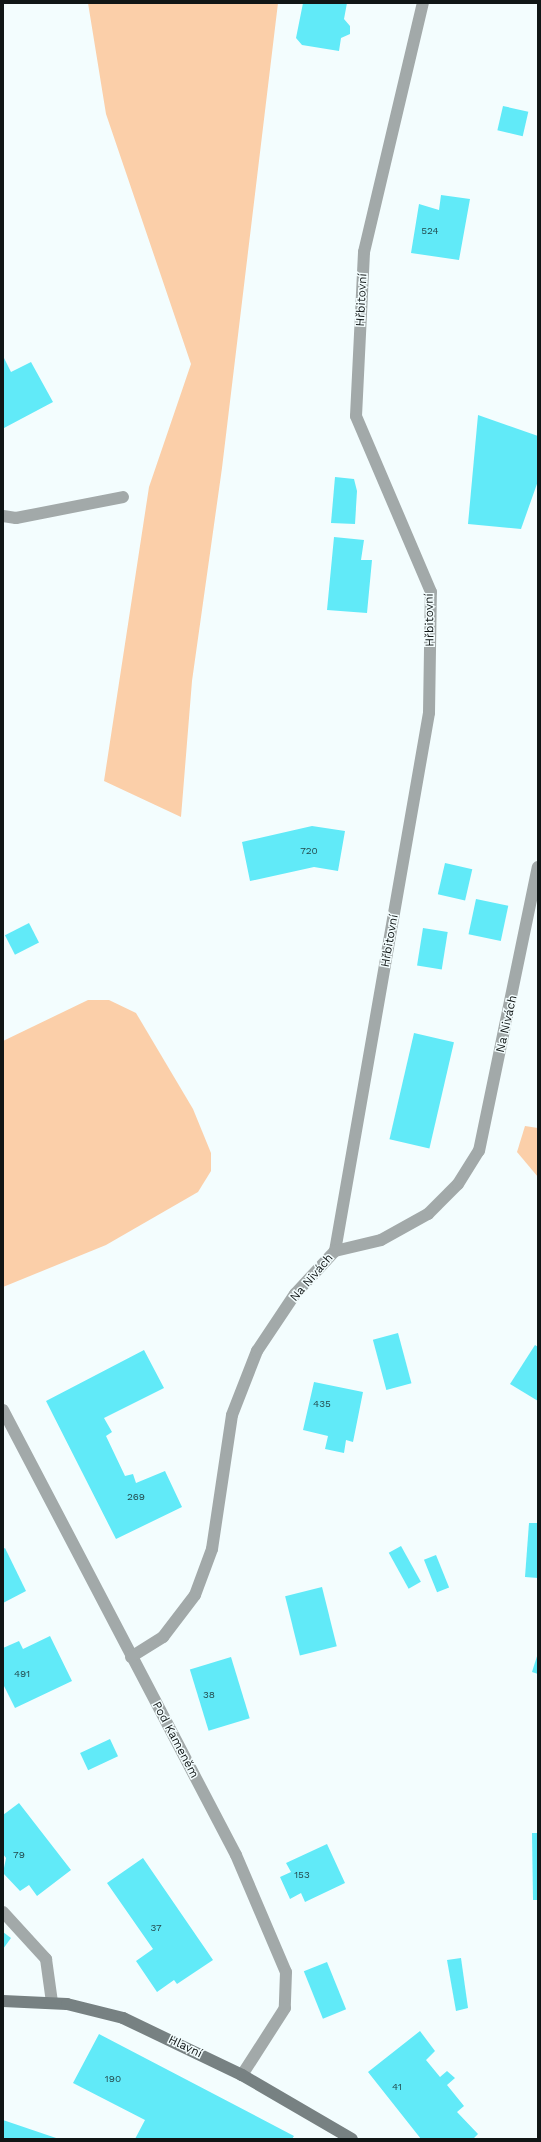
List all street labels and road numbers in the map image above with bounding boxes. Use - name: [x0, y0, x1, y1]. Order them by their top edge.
- street label: Hřbitovní: [353, 273, 371, 327]
- street label: Hřbitovní: [422, 593, 438, 647]
- street label: Hřbitovní: [378, 913, 402, 969]
- street label: Na Nivách: [493, 994, 521, 1054]
- street label: Na Nivách: [287, 1251, 337, 1305]
- street label: Pod Kameněm: [149, 1699, 201, 1781]
- street label: Hlavní: [166, 2033, 204, 2061]

